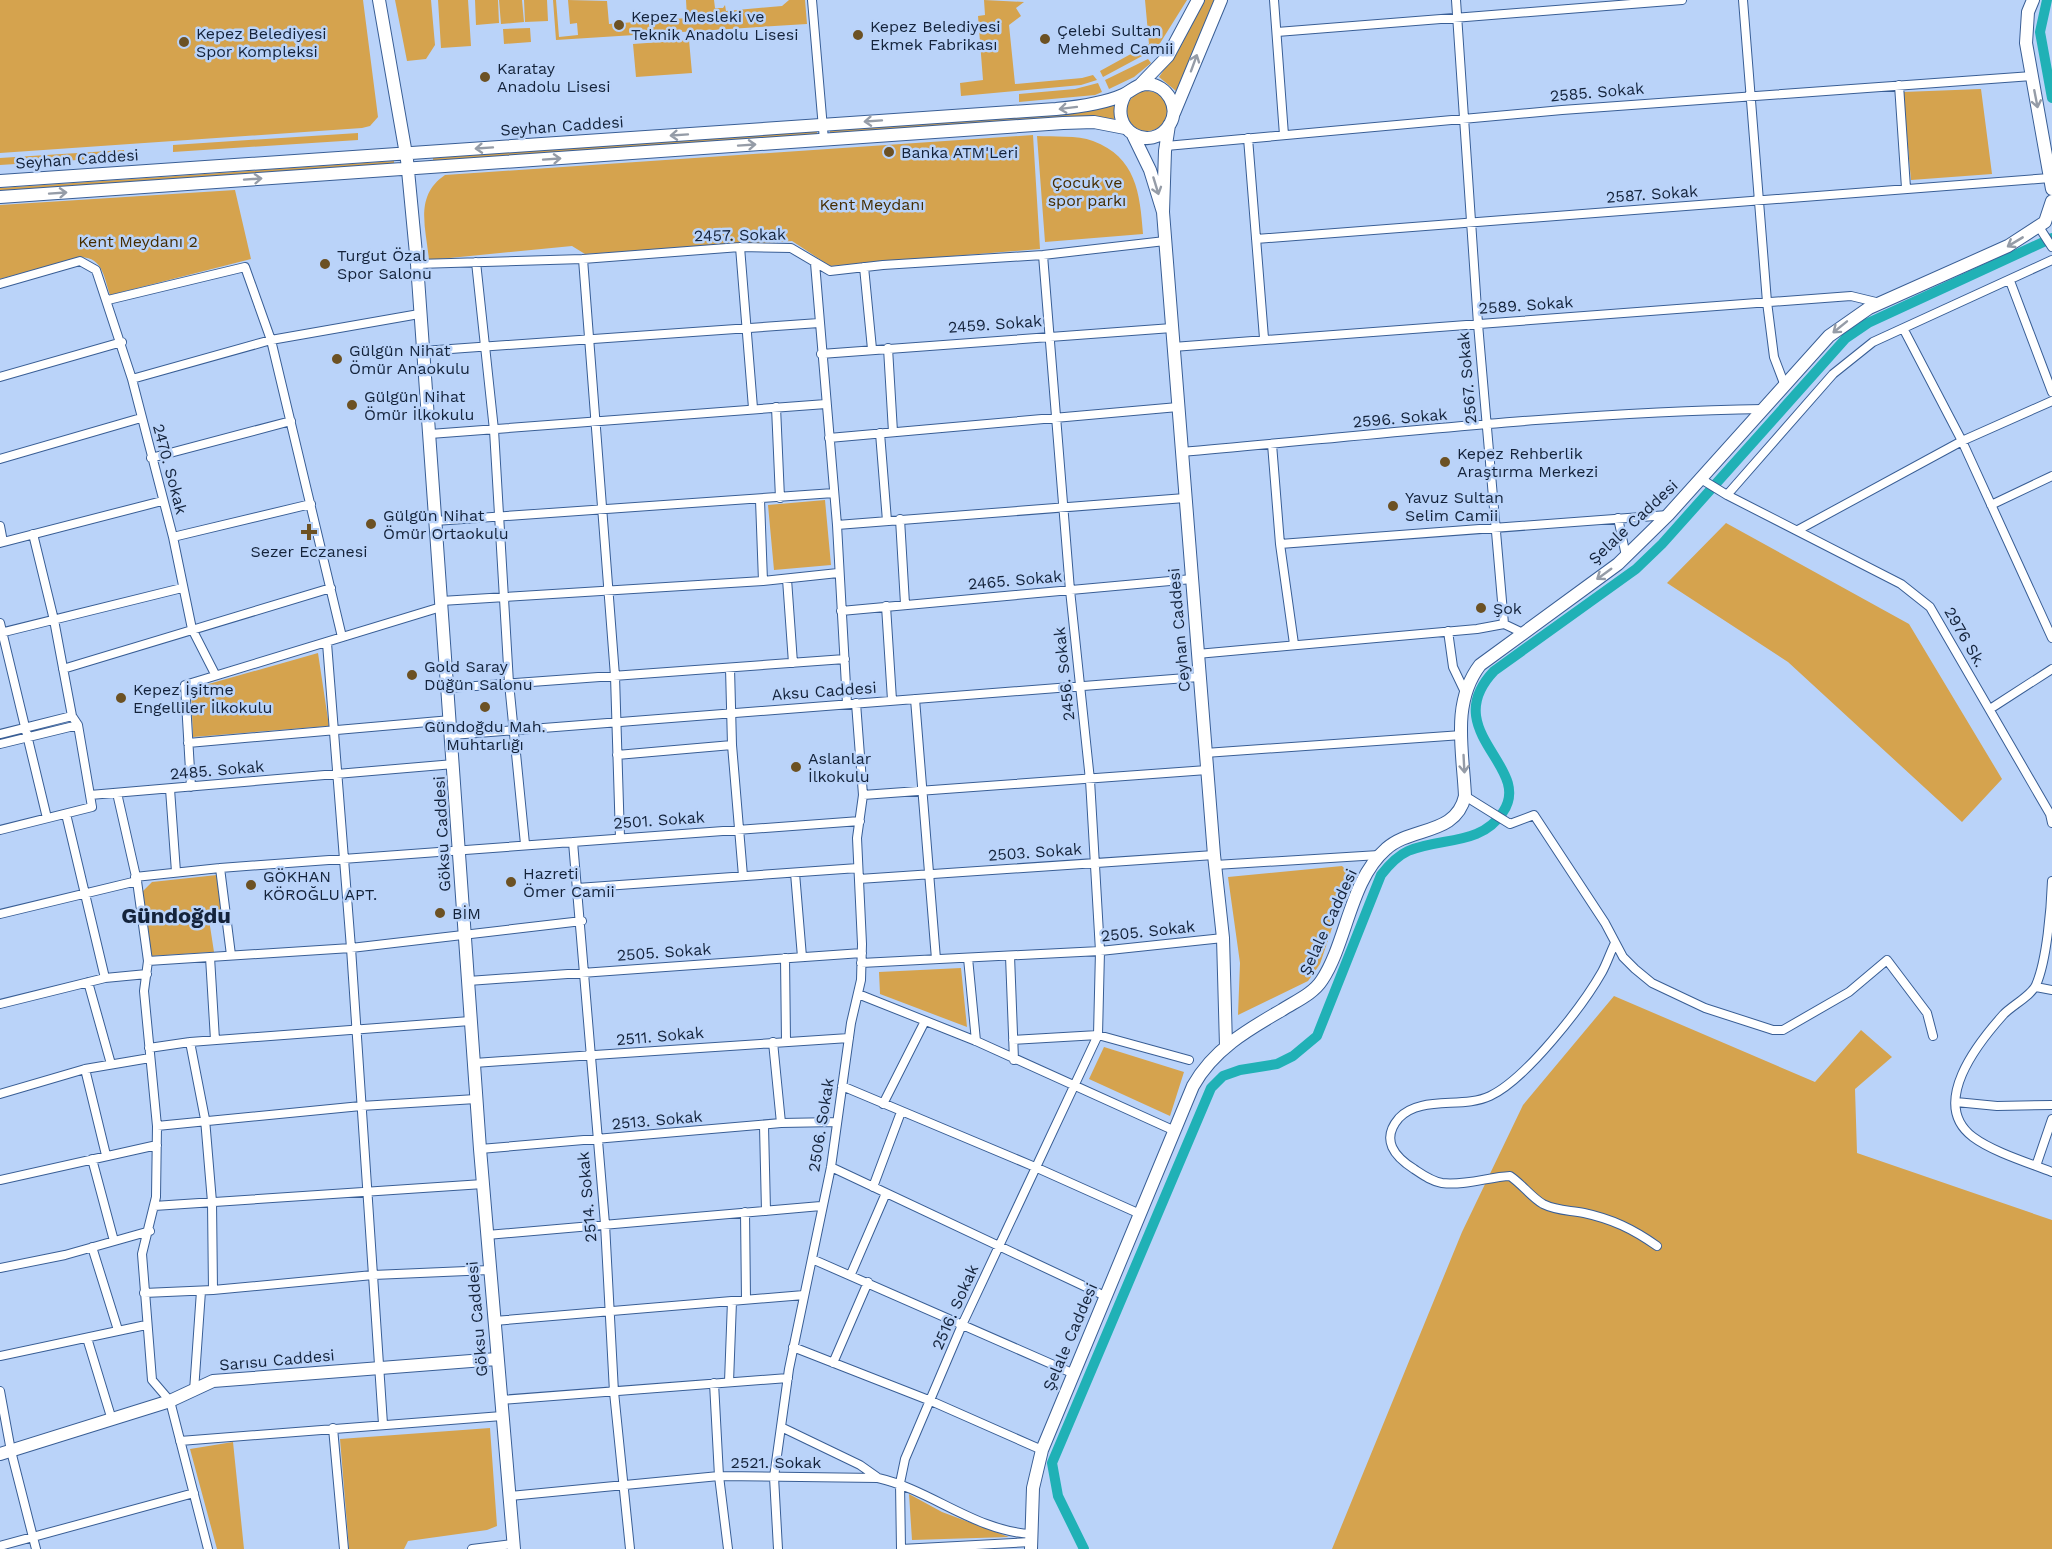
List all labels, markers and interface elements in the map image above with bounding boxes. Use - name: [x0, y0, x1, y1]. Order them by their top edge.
- place label: Kepez Mesleki ve Teknik Anadolu Lisesi: [631, 7, 798, 44]
- place label: Kepez Belediyesi Ekmek Fabrikası: [870, 17, 1001, 54]
- marker: Kepez Mesleki ve Teknik Anadolu Lisesi: [612, 18, 626, 32]
- place label: Çelebi Sultan Mehmed Camii: [1057, 21, 1173, 58]
- place label: Kepez Belediyesi Spor Kompleksi: [196, 24, 327, 61]
- marker: Kepez Belediyesi Ekmek Fabrikası: [851, 28, 865, 42]
- marker: Çelebi Sultan Mehmed Camii: [1038, 32, 1052, 46]
- marker: Kepez Belediyesi Spor Kompleksi: [177, 35, 191, 49]
- one-way arrow: [1189, 54, 1200, 73]
- place label: Karatay Anadolu Lisesi: [497, 59, 611, 96]
- marker: Karatay Anadolu Lisesi: [478, 70, 492, 84]
- street label: 2585. Sokak: [1549, 78, 1645, 106]
- one-way arrow: [2031, 89, 2043, 108]
- one-way arrow: [1058, 102, 1078, 113]
- street label: Seyhan Caddesi: [500, 112, 624, 140]
- one-way arrow: [864, 116, 884, 127]
- one-way arrow: [669, 129, 689, 140]
- one-way arrow: [736, 139, 756, 150]
- one-way arrow: [475, 143, 495, 154]
- place label: Banka ATM'Leri: [901, 143, 1018, 162]
- street label: Seyhan Caddesi: [15, 145, 139, 173]
- marker: Banka ATM'Leri: [882, 145, 896, 159]
- one-way arrow: [542, 153, 562, 164]
- park label: Çocuk ve spor parkı: [1048, 173, 1126, 210]
- one-way arrow: [242, 174, 262, 185]
- one-way arrow: [1151, 176, 1162, 195]
- street label: 2587. Sokak: [1605, 181, 1699, 207]
- one-way arrow: [48, 187, 68, 198]
- park label: Kent Meydanı: [820, 195, 924, 214]
- street label: 2457. Sokak: [694, 225, 786, 245]
- park label: Kent Meydanı 2: [78, 232, 198, 251]
- one-way arrow: [2007, 237, 2024, 249]
- place label: Turgut Özal Spor Salonu: [337, 246, 432, 283]
- marker: Turgut Özal Spor Salonu: [318, 257, 332, 271]
- street label: 2589. Sokak: [1478, 292, 1574, 318]
- street label: 2459. Sokak: [947, 311, 1043, 337]
- one-way arrow: [1833, 320, 1848, 334]
- street label: 2567. Sokak: [1454, 331, 1480, 425]
- place label: Gülgün Nihat Ömür Anaokulu: [349, 341, 470, 378]
- marker: Gülgün Nihat Ömür Anaokulu: [330, 352, 344, 366]
- place label: Gülgün Nihat Ömür İlkokulu: [364, 387, 474, 424]
- marker: Gülgün Nihat Ömür İlkokulu: [345, 398, 359, 412]
- street label: 2596. Sokak: [1352, 404, 1448, 432]
- street label: 2470. Sokak: [149, 422, 191, 516]
- place label: Kepez Rehberlik Araştırma Merkezi: [1457, 444, 1598, 481]
- marker: Kepez Rehberlik Araştırma Merkezi: [1438, 455, 1452, 469]
- street label: Şelale Caddesi: [1584, 476, 1682, 568]
- place label: Yavuz Sultan Selim Camii: [1405, 488, 1504, 525]
- marker: Yavuz Sultan Selim Camii: [1386, 499, 1400, 513]
- place label: Gülgün Nihat Ömür Ortaokulu: [383, 506, 509, 543]
- marker: Gülgün Nihat Ömür Ortaokulu: [364, 517, 378, 531]
- marker: Sezer Eczanesi: [302, 525, 316, 539]
- place label: Sezer Eczanesi: [250, 542, 368, 561]
- street label: 2465. Sokak: [967, 566, 1063, 594]
- street label: Ceyhan Caddesi: [1164, 567, 1194, 693]
- one-way arrow: [1597, 568, 1613, 580]
- place label: Şok: [1493, 599, 1522, 618]
- marker: Şok: [1474, 601, 1488, 615]
- street label: 2976 Sk.: [1940, 604, 1990, 670]
- street label: 2456. Sokak: [1050, 626, 1078, 722]
- place label: Gold Saray Düğün Salonu: [424, 657, 533, 694]
- marker: Gold Saray Düğün Salonu: [405, 668, 419, 682]
- street label: Aksu Caddesi: [771, 678, 877, 704]
- place label: Kepez İşitme Engelliler İlkokulu: [133, 680, 272, 717]
- marker: Kepez İşitme Engelliler İlkokulu: [114, 691, 128, 705]
- marker: Gündoğdu Mah. Muhtarlığı: [478, 700, 492, 714]
- place label: Gündoğdu Mah. Muhtarlığı: [424, 717, 546, 754]
- place label: Aslanlar İlkokulu: [808, 749, 872, 786]
- one-way arrow: [1458, 753, 1469, 773]
- street label: 2485. Sokak: [169, 756, 265, 784]
- marker: Aslanlar İlkokulu: [789, 760, 803, 774]
- street label: Göksu Caddesi: [429, 776, 455, 892]
- street label: 2501. Sokak: [613, 807, 705, 833]
- street label: 2503. Sokak: [987, 839, 1083, 865]
- place label: Hazreti Ömer Camii: [523, 864, 615, 901]
- street label: Şelale Caddesi: [1295, 866, 1361, 978]
- place label: GÖKHAN KÖROĞLU APT.: [263, 867, 377, 904]
- marker: Hazreti Ömer Camii: [504, 875, 518, 889]
- marker: GÖKHAN KÖROĞLU APT.: [244, 878, 258, 892]
- district label: Gündoğdu: [121, 903, 231, 928]
- place label: BİM: [452, 904, 481, 923]
- marker: BİM: [433, 906, 447, 920]
- street label: 2505. Sokak: [1100, 917, 1196, 945]
- street label: 2505. Sokak: [616, 939, 712, 965]
- street label: 2511. Sokak: [615, 1023, 705, 1049]
- street label: 2506. Sokak: [804, 1077, 838, 1173]
- street label: 2513. Sokak: [611, 1107, 703, 1133]
- street label: 2514. Sokak: [574, 1151, 600, 1243]
- street label: Göksu Caddesi: [462, 1260, 492, 1378]
- street label: 2516. Sokak: [928, 1261, 982, 1353]
- street label: Şelale Caddesi: [1039, 1280, 1101, 1394]
- street label: Sarısu Caddesi: [219, 1345, 335, 1375]
- street label: 2521. Sokak: [731, 1453, 821, 1472]

